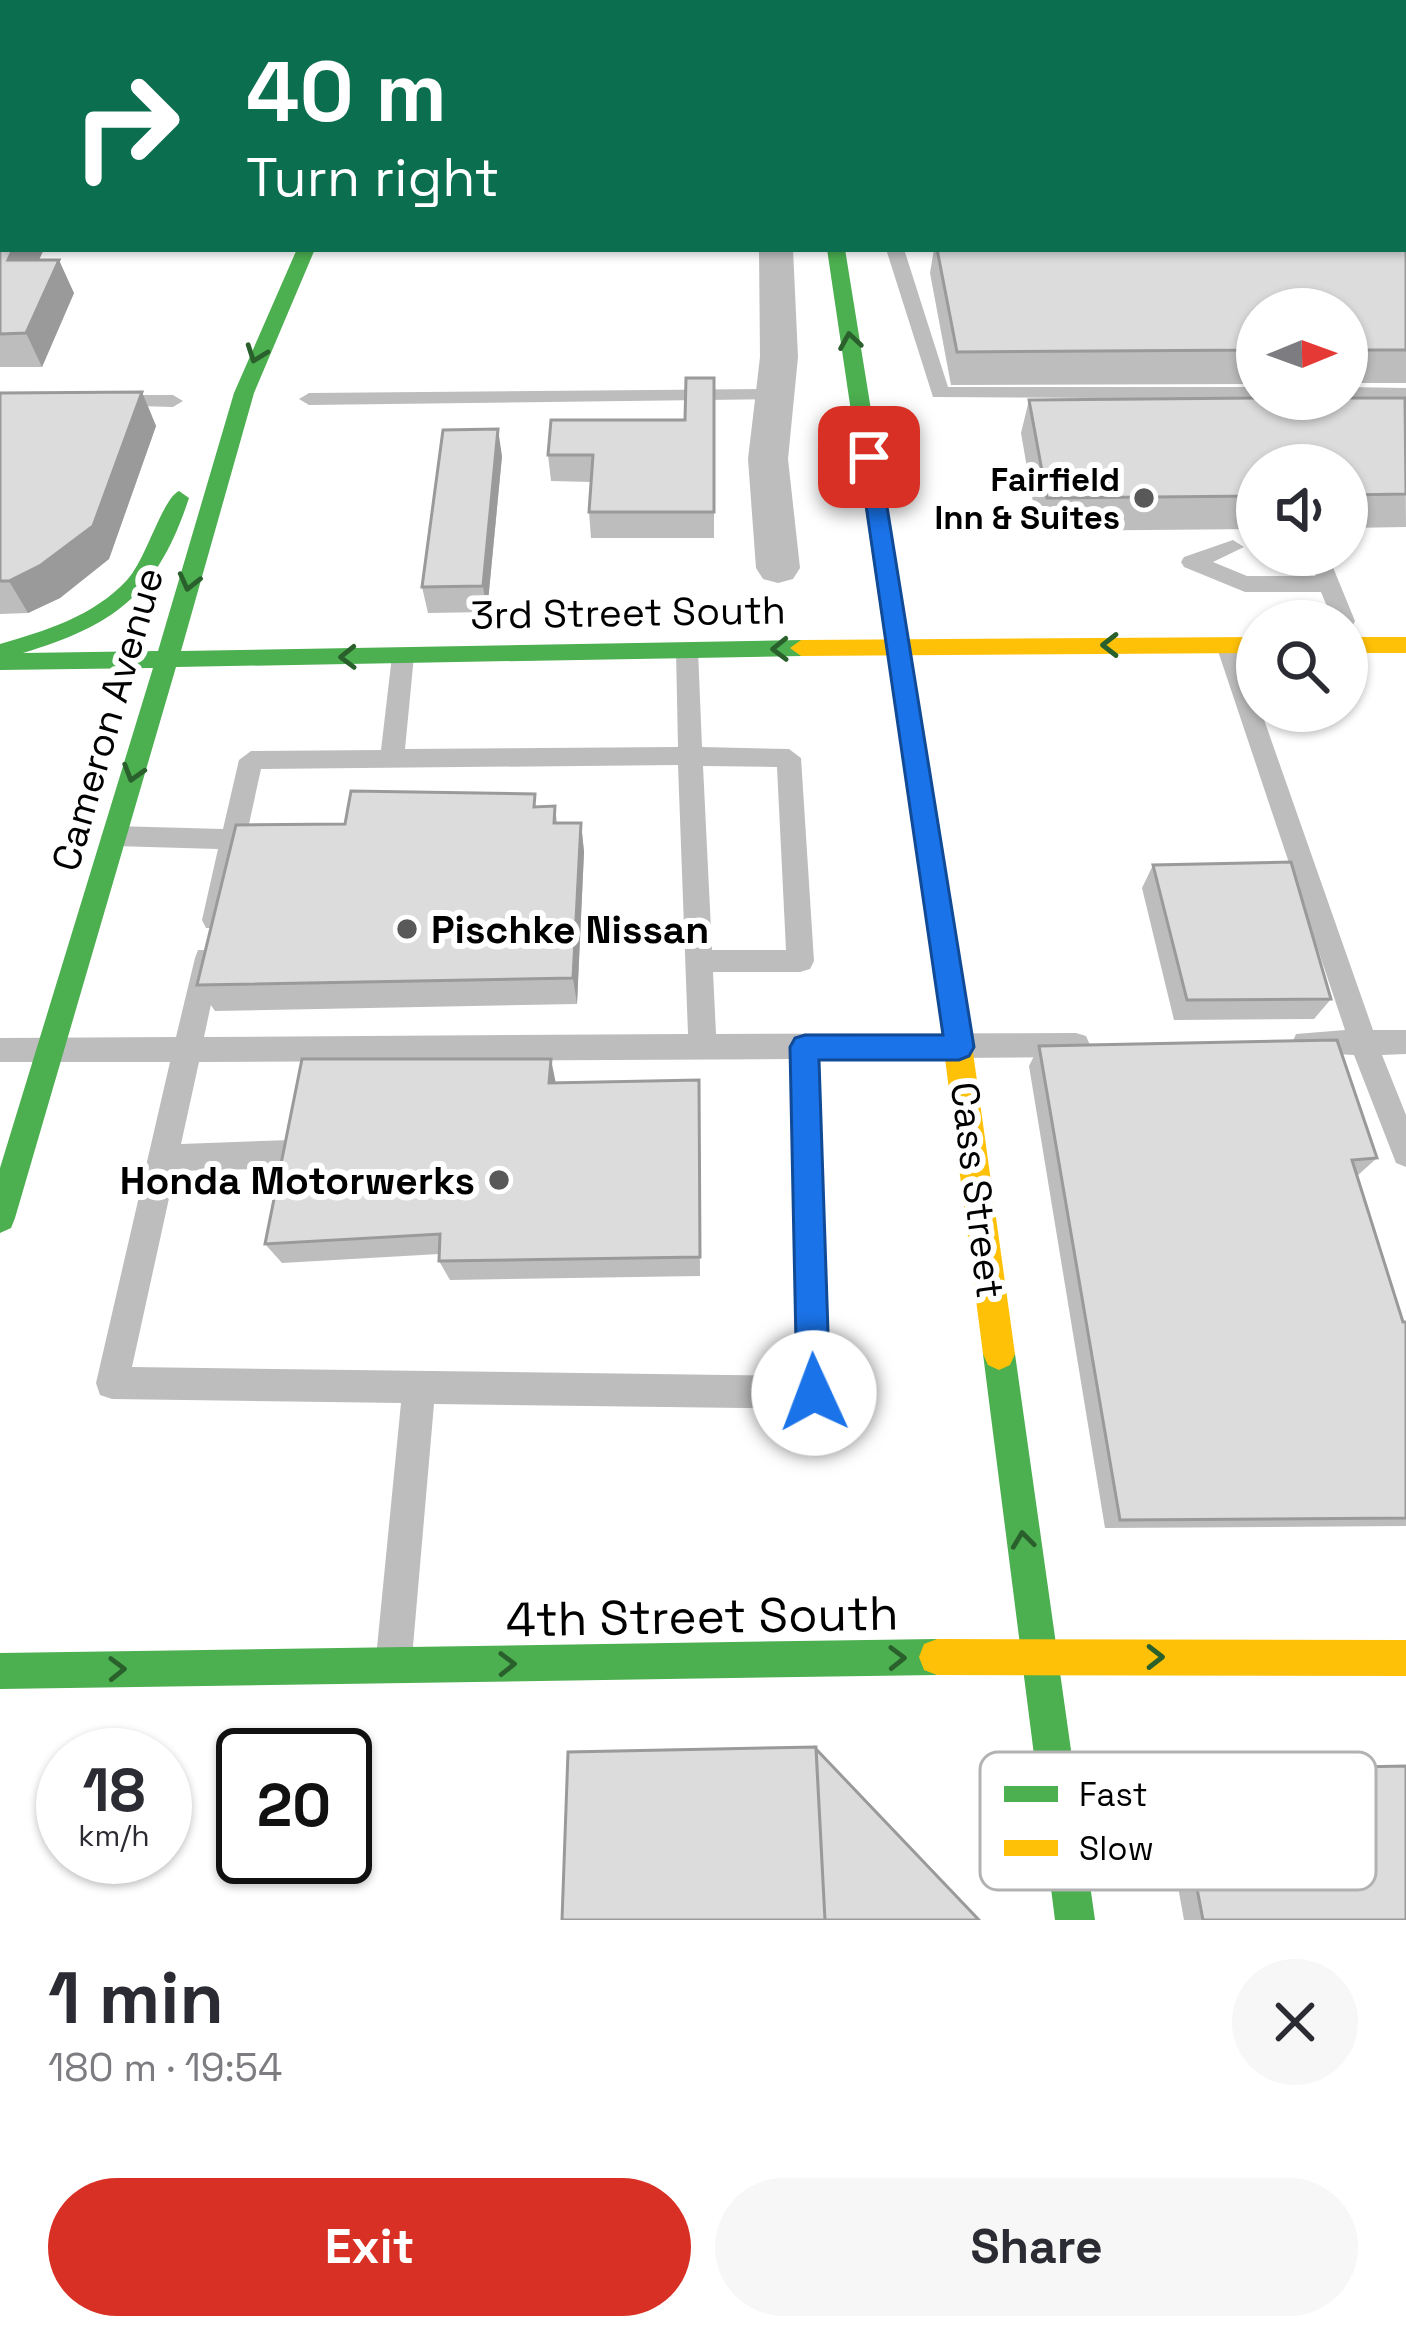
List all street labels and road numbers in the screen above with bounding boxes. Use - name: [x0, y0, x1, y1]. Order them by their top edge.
- street label: Cameron Avenue: [41, 562, 174, 876]
- street label: 3rd Street South: [470, 585, 786, 640]
- street label: Cass Street: [940, 1079, 1015, 1301]
- street label: 4th Street South: [505, 1583, 899, 1650]

